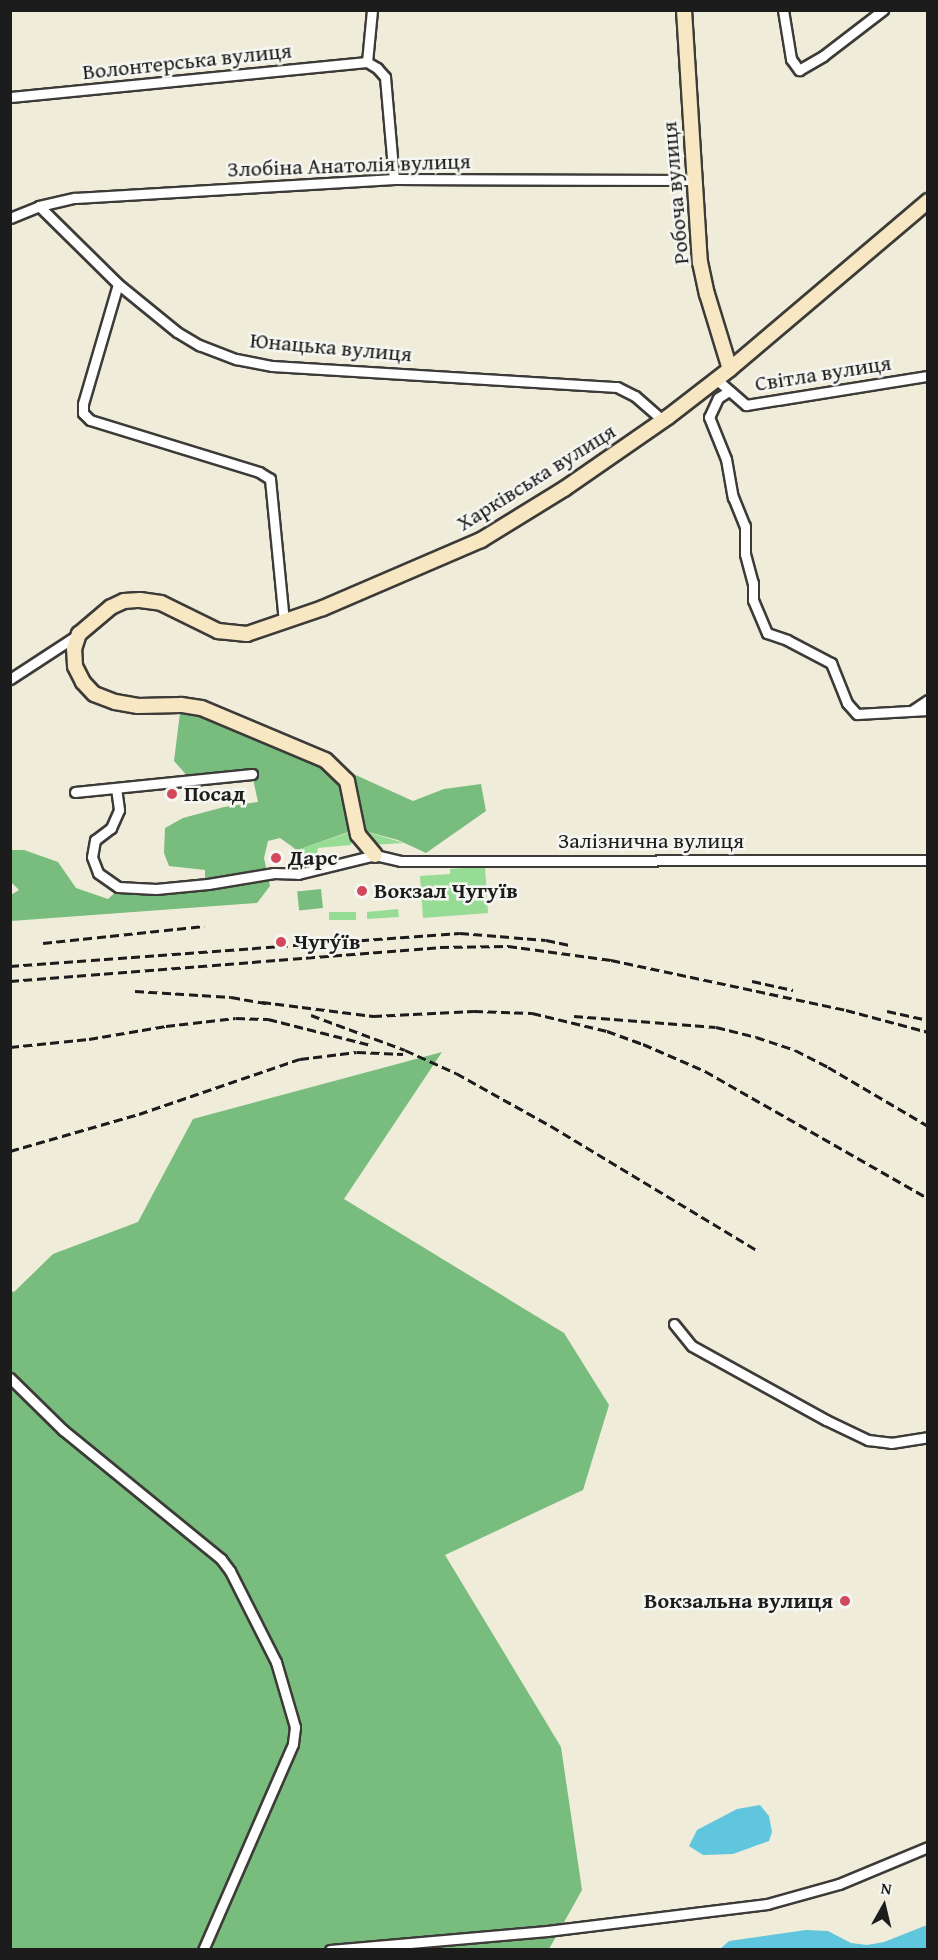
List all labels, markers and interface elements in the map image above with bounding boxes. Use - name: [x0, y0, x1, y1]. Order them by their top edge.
- street label: Волонтерська вулиця: [81, 37, 293, 85]
- street label: Робоча вулиця: [656, 120, 694, 266]
- street label: Злобіна Анатолія вулиця: [227, 148, 471, 182]
- street label: Юнацька вулиця: [249, 327, 413, 367]
- street label: Світла вулиця: [753, 349, 893, 397]
- street label: Харківська вулиця: [452, 418, 620, 536]
- place label: Посад: [184, 781, 245, 807]
- marker: Посад: [165, 787, 179, 801]
- street label: Залізнична вулиця: [558, 828, 744, 854]
- place label: Дарс: [288, 845, 337, 871]
- marker: Дарс: [269, 851, 283, 865]
- place label: Вокзал Чугуїв: [374, 878, 518, 904]
- marker: Вокзал Чугуїв: [355, 884, 369, 898]
- place label: Чугу́їв: [294, 929, 360, 955]
- marker: Чугу́їв: [272, 933, 290, 951]
- place label: Вокзальна вулиця: [644, 1588, 833, 1614]
- marker: Вокзальна вулиця: [838, 1594, 852, 1608]
- north arrow: [854, 1876, 914, 1936]
- text: N: [880, 1876, 893, 1901]

